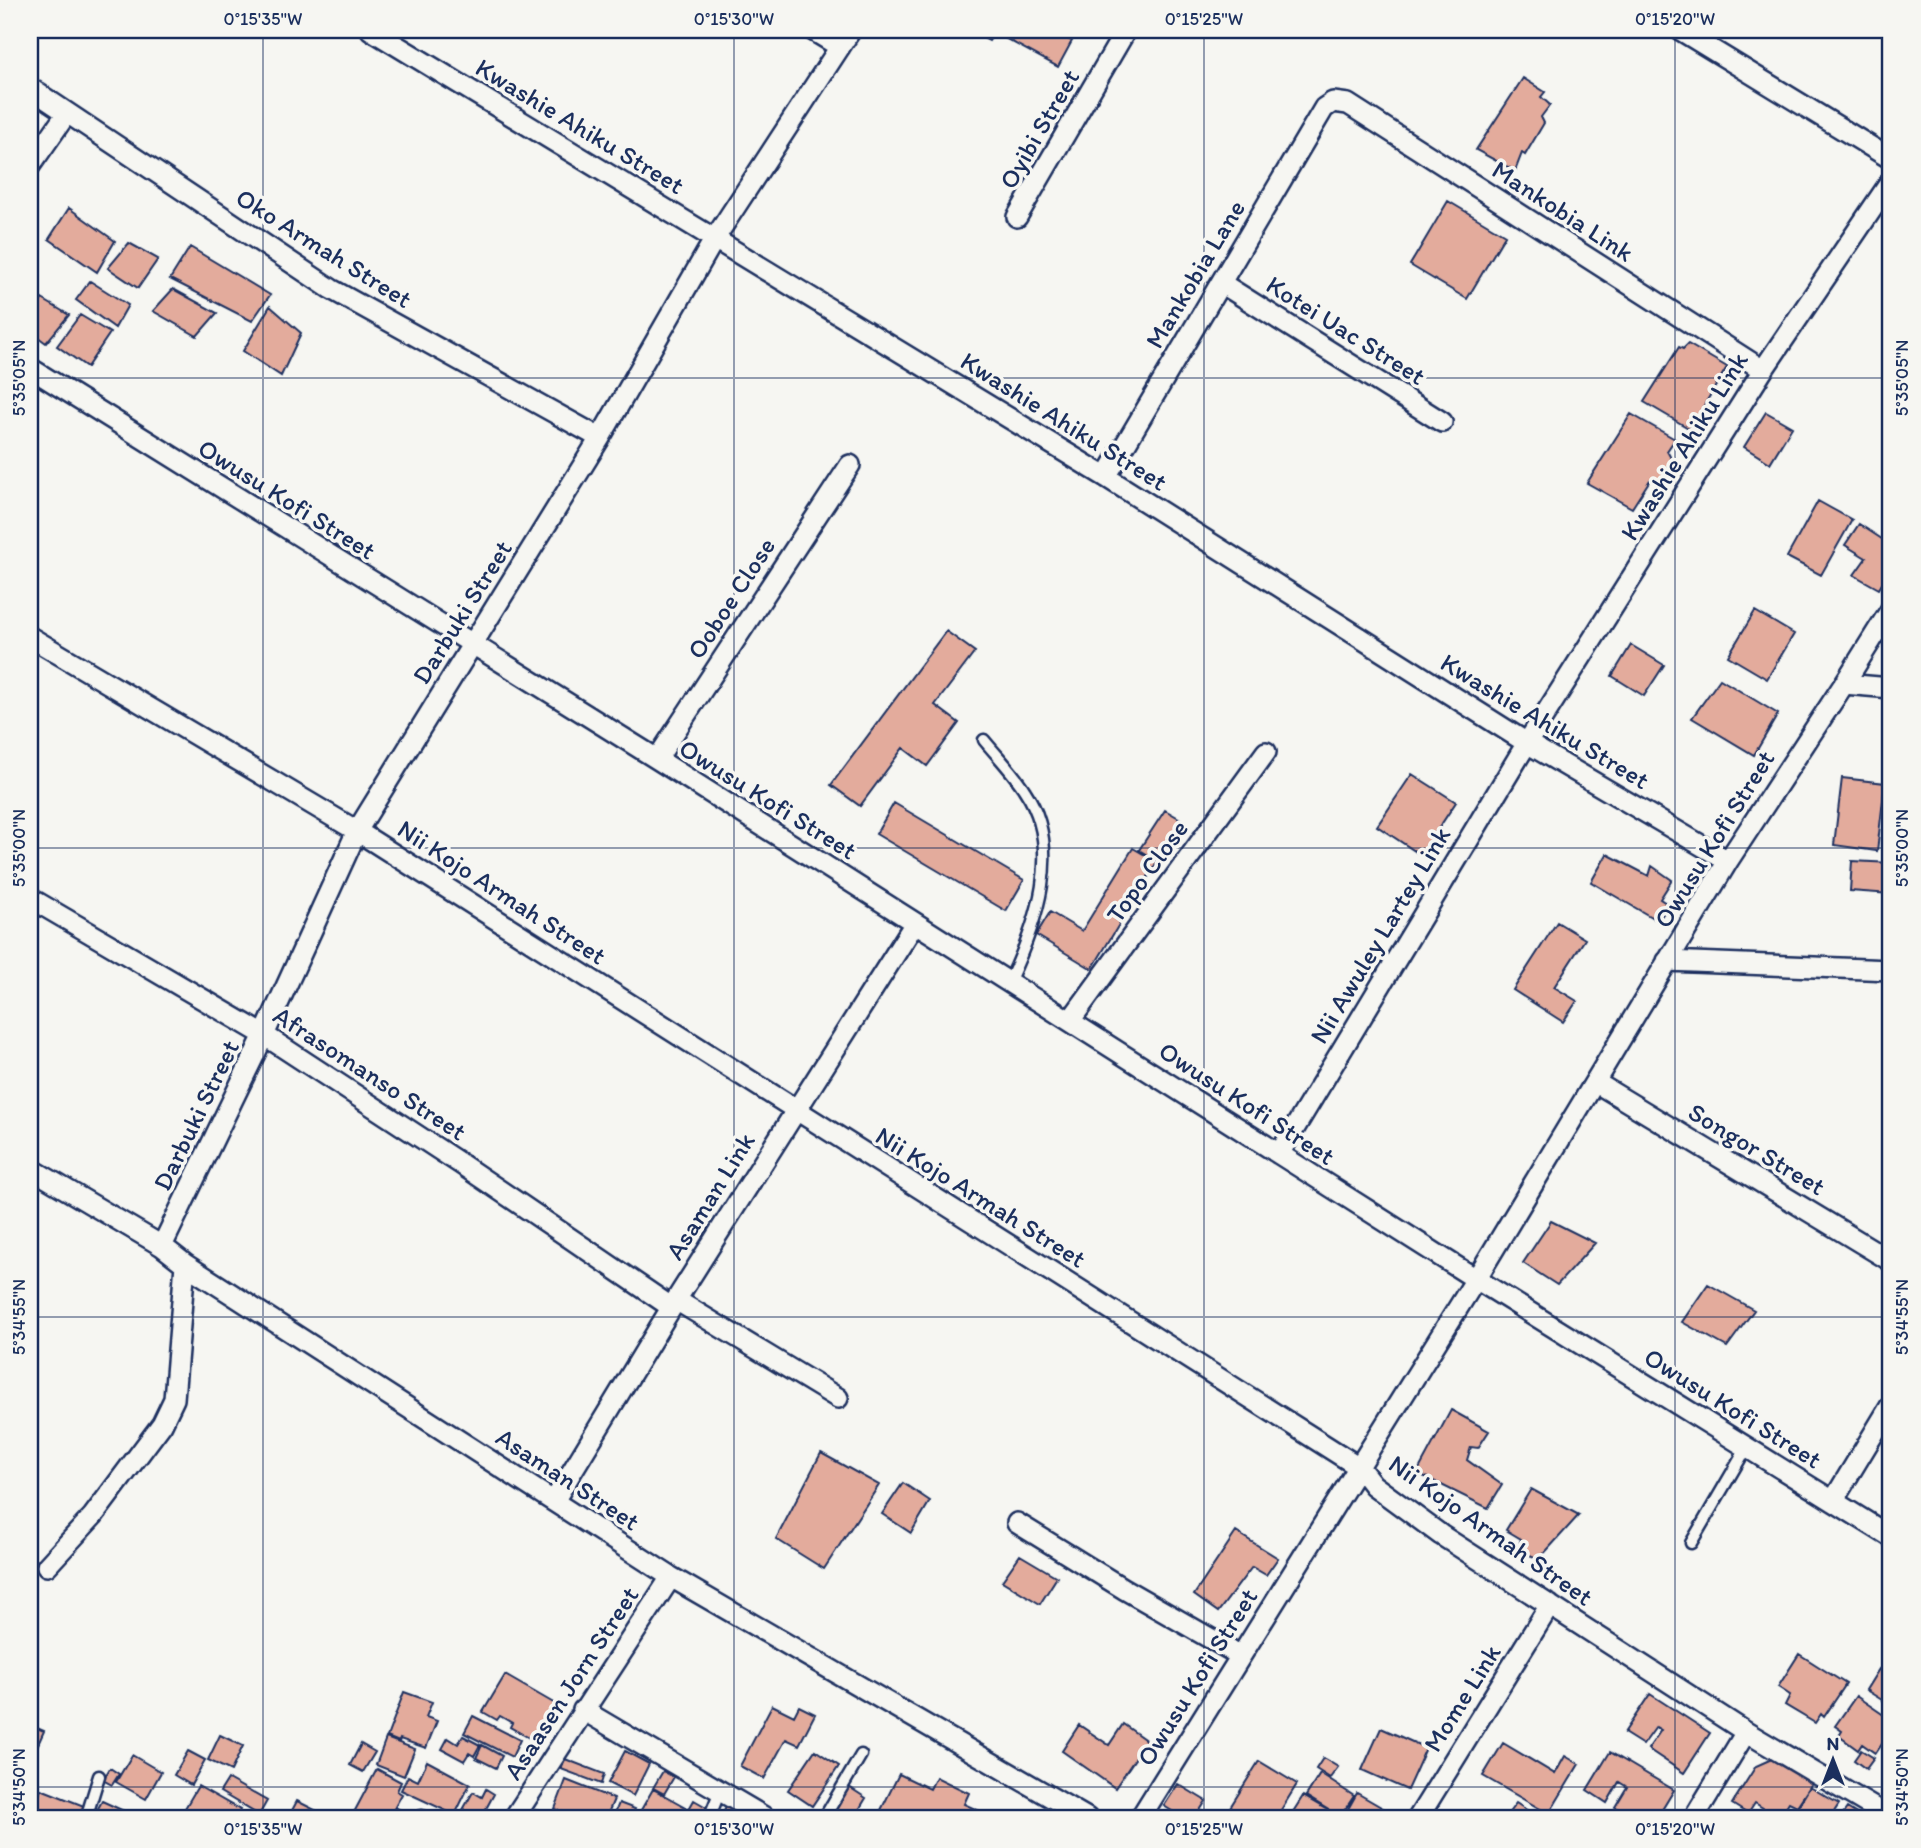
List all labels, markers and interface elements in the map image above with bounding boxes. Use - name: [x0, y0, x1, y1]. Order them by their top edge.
- text: 0°15'35"W: [224, 8, 302, 30]
- text: 0°15'30"W: [694, 8, 774, 30]
- text: 0°15'25"W: [1165, 8, 1243, 30]
- text: 0°15'20"W: [1635, 8, 1715, 30]
- street label: Kwashie Ahiku Street: [470, 51, 690, 201]
- street label: Oyibi Street: [992, 63, 1086, 195]
- street label: Mankobia Link: [1486, 153, 1640, 269]
- street label: Oko Armah Street: [230, 181, 418, 315]
- street label: Mankobia Lane: [1138, 194, 1252, 354]
- street label: Kotei Uac Street: [1260, 268, 1432, 392]
- text: 5°35'05"N: [8, 340, 30, 416]
- text: 5°35'05"N: [1891, 340, 1913, 416]
- street label: Kwashie Ahiku Street: [955, 344, 1174, 498]
- street label: Kwashie Ahiku Link: [1613, 345, 1755, 546]
- street label: Owusu Kofi Street: [192, 432, 382, 567]
- street label: Ooboe Close: [680, 531, 782, 665]
- street label: Darbuki Street: [405, 534, 519, 690]
- street label: Kwashie Ahiku Street: [1435, 646, 1655, 796]
- street label: Owusu Kofi Street: [673, 732, 863, 867]
- street label: Owusu Kofi Street: [1647, 744, 1782, 934]
- text: 5°35'00"N: [8, 809, 30, 887]
- text: 5°35'00"N: [1891, 809, 1913, 887]
- street label: Nii Kojo Armah Street: [392, 813, 612, 971]
- street label: Topo Close: [1099, 813, 1195, 929]
- street label: Nii Awuley Lartey Link: [1303, 821, 1457, 1049]
- street label: Afrasomanso Street: [267, 999, 473, 1147]
- street label: Darbuki Street: [146, 1034, 246, 1195]
- street label: Owusu Kofi Street: [1153, 1034, 1341, 1172]
- street label: Songor Street: [1683, 1096, 1831, 1203]
- street label: Nii Kojo Armah Street: [870, 1119, 1092, 1275]
- street label: Asaman Link: [658, 1127, 762, 1265]
- text: 5°34'55"N: [8, 1279, 30, 1355]
- text: 5°34'55"N: [1891, 1279, 1913, 1355]
- street label: Owusu Kofi Street: [1638, 1341, 1828, 1476]
- street label: Asaman Street: [490, 1421, 646, 1537]
- street label: Nii Kojo Armah Street: [1383, 1447, 1600, 1613]
- street label: Asaasen Jorn Street: [497, 1580, 646, 1786]
- street label: Owusu Kofi Street: [1130, 1582, 1265, 1772]
- street label: Mome Link: [1416, 1638, 1508, 1758]
- north arrow: [1798, 1726, 1868, 1796]
- text: N: [1827, 1732, 1839, 1755]
- text: 5°34'50"N: [8, 1748, 30, 1826]
- text: 5°34'50"N: [1891, 1748, 1913, 1826]
- text: 0°15'35"W: [224, 1818, 302, 1840]
- text: 0°15'30"W: [694, 1818, 774, 1840]
- text: 0°15'25"W: [1165, 1818, 1243, 1840]
- text: 0°15'20"W: [1635, 1818, 1715, 1840]

